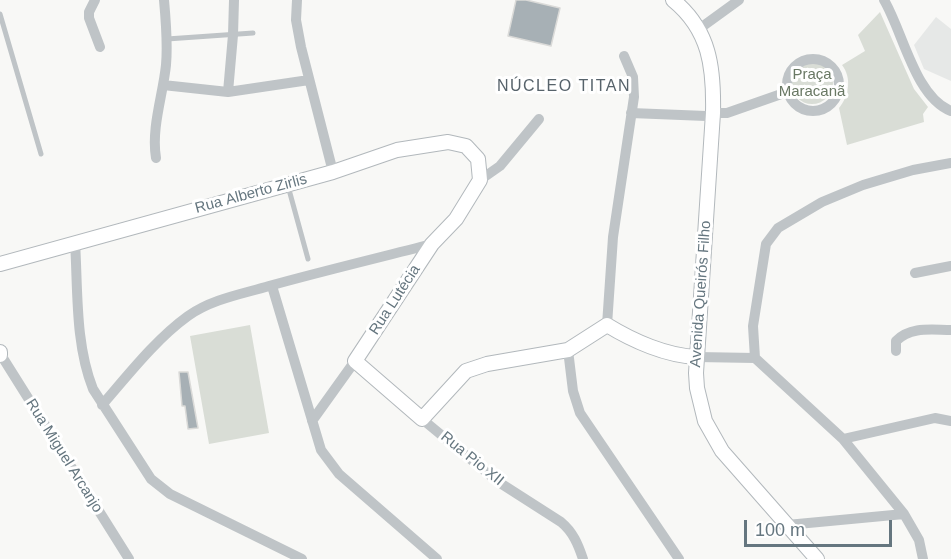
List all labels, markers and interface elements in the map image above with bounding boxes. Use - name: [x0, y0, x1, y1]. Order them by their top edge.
- park label: Praça Maracanã: [779, 66, 845, 101]
- district label: NÚCLEO TITAN: [497, 77, 631, 97]
- street label: Rua Alberto Zirlis: [193, 170, 309, 218]
- street label: Avenida Queirós Filho: [687, 220, 715, 368]
- street label: Rua Lutécia: [366, 262, 424, 338]
- street label: Rua Miguel Arcanjo: [22, 396, 106, 516]
- street label: Rua Pio XII: [437, 428, 507, 490]
- scale bar: [747, 508, 896, 546]
- text: 100 m: [755, 520, 805, 540]

